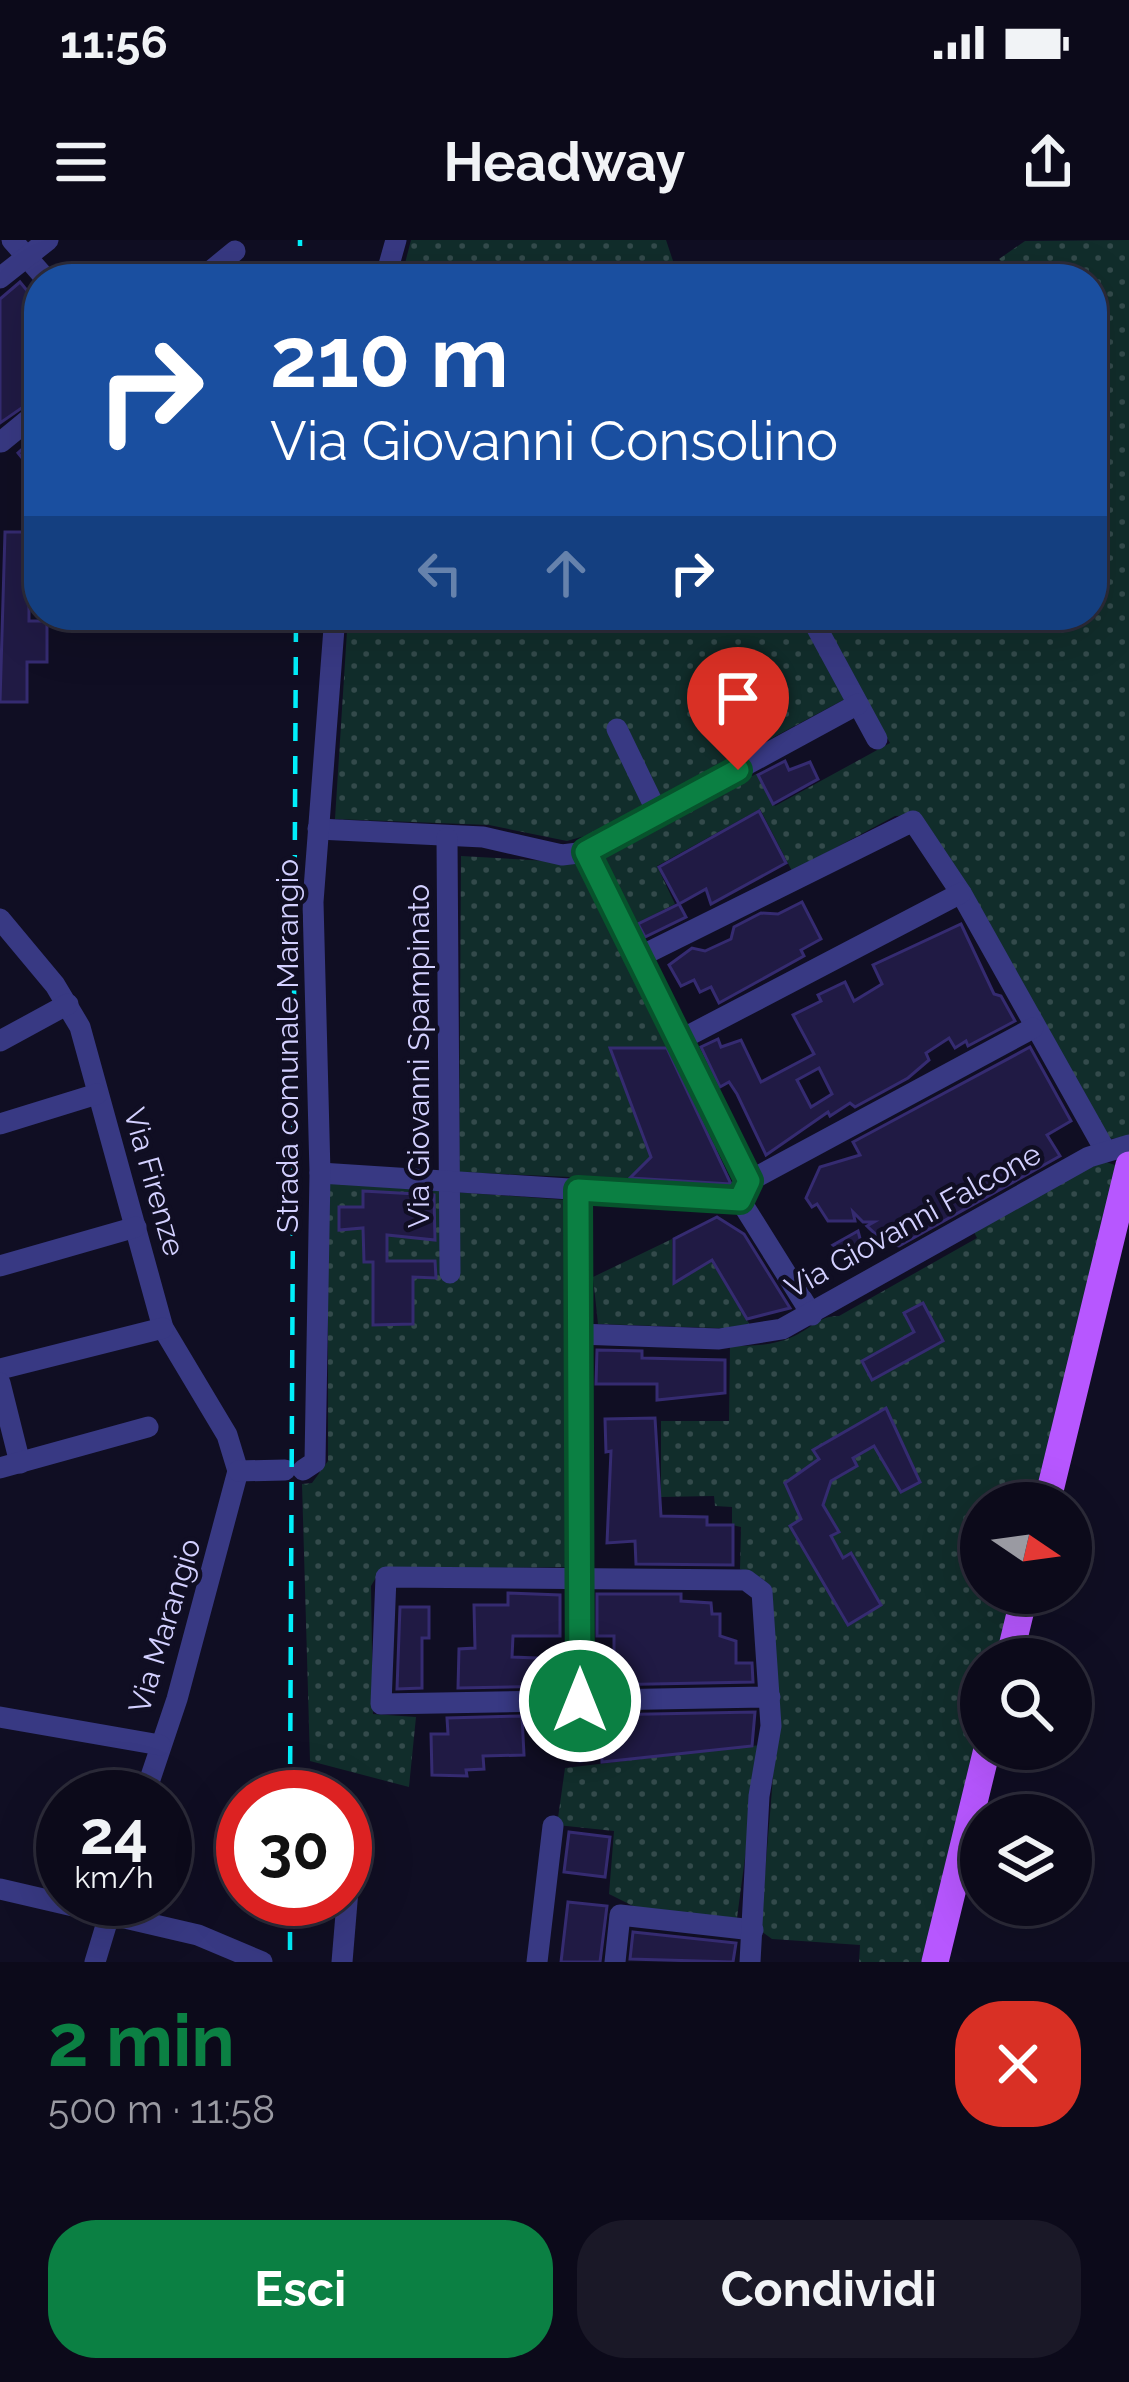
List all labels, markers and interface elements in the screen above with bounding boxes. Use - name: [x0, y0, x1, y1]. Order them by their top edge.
- text: 11:56: [60, 16, 168, 69]
- icon: menu: [48, 129, 114, 195]
- icon: share: [1015, 129, 1081, 195]
- text: Headway: [444, 130, 685, 194]
- text: 210 m: [270, 308, 509, 407]
- icon: right: [72, 312, 228, 468]
- text: Via Giovanni Consolino: [270, 409, 838, 473]
- icon: left: [407, 540, 473, 606]
- icon: ahead: [533, 540, 599, 606]
- icon: right: [659, 540, 725, 606]
- pin: [687, 647, 789, 770]
- icon: arrive: [705, 665, 771, 731]
- street label: Strada comunale Marangio: [270, 859, 305, 1233]
- street label: Via Giovanni Spampinato: [401, 884, 436, 1228]
- street label: Via Firenze: [117, 1104, 192, 1260]
- street label: Via Giovanni Falcone: [779, 1136, 1047, 1305]
- north arrow: [960, 1482, 1092, 1614]
- map controls: [960, 1482, 1092, 1926]
- street label: Via Marangio: [121, 1534, 208, 1717]
- position arrow: [517, 1638, 643, 1764]
- button: search: [960, 1638, 1092, 1770]
- speed limit sign: 30: [216, 1770, 372, 1926]
- button: layers: [960, 1794, 1092, 1926]
- text: 24: [80, 1798, 148, 1868]
- text: km/h: [74, 1860, 154, 1895]
- text: 2 min: [48, 1998, 235, 2083]
- button: close: [955, 2001, 1081, 2127]
- text: 500 m · 11:58: [48, 2086, 275, 2132]
- button: Esci: [48, 2220, 553, 2358]
- button: Condividi: [577, 2220, 1081, 2358]

